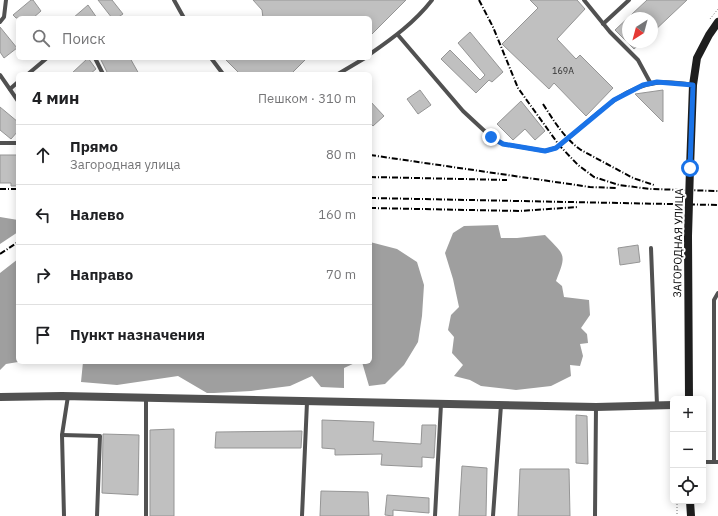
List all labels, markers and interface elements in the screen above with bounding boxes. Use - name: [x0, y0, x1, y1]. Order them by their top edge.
- north arrow: [622, 12, 658, 48]
- search box: [16, 16, 372, 60]
- icon: search: [30, 27, 52, 49]
- text: Поиск: [62, 29, 105, 48]
- house number: 169А: [552, 65, 574, 76]
- text: 4 мин: [32, 87, 79, 109]
- text: Пешком · 310 m: [258, 90, 356, 107]
- route end: [482, 128, 500, 146]
- text: Прямо: [70, 137, 118, 156]
- icon: ahead: [32, 144, 54, 166]
- text: 80 m: [326, 146, 356, 163]
- text: Загородная улица: [70, 156, 181, 173]
- route start: [681, 159, 699, 177]
- street label: ЗАГОРОДНАЯ УЛИЦА: [670, 188, 686, 298]
- icon: left: [32, 204, 54, 226]
- text: Налево: [70, 205, 124, 224]
- text: 160 m: [318, 206, 356, 223]
- icon: right: [32, 264, 54, 286]
- text: Направо: [70, 265, 133, 284]
- text: 70 m: [326, 266, 356, 283]
- icon: arrive: [32, 324, 54, 346]
- text: Пункт назначения: [70, 325, 205, 344]
- map controls: [670, 396, 706, 504]
- button: +: [670, 396, 706, 432]
- button: −: [670, 432, 706, 468]
- button: locate: [670, 468, 706, 504]

